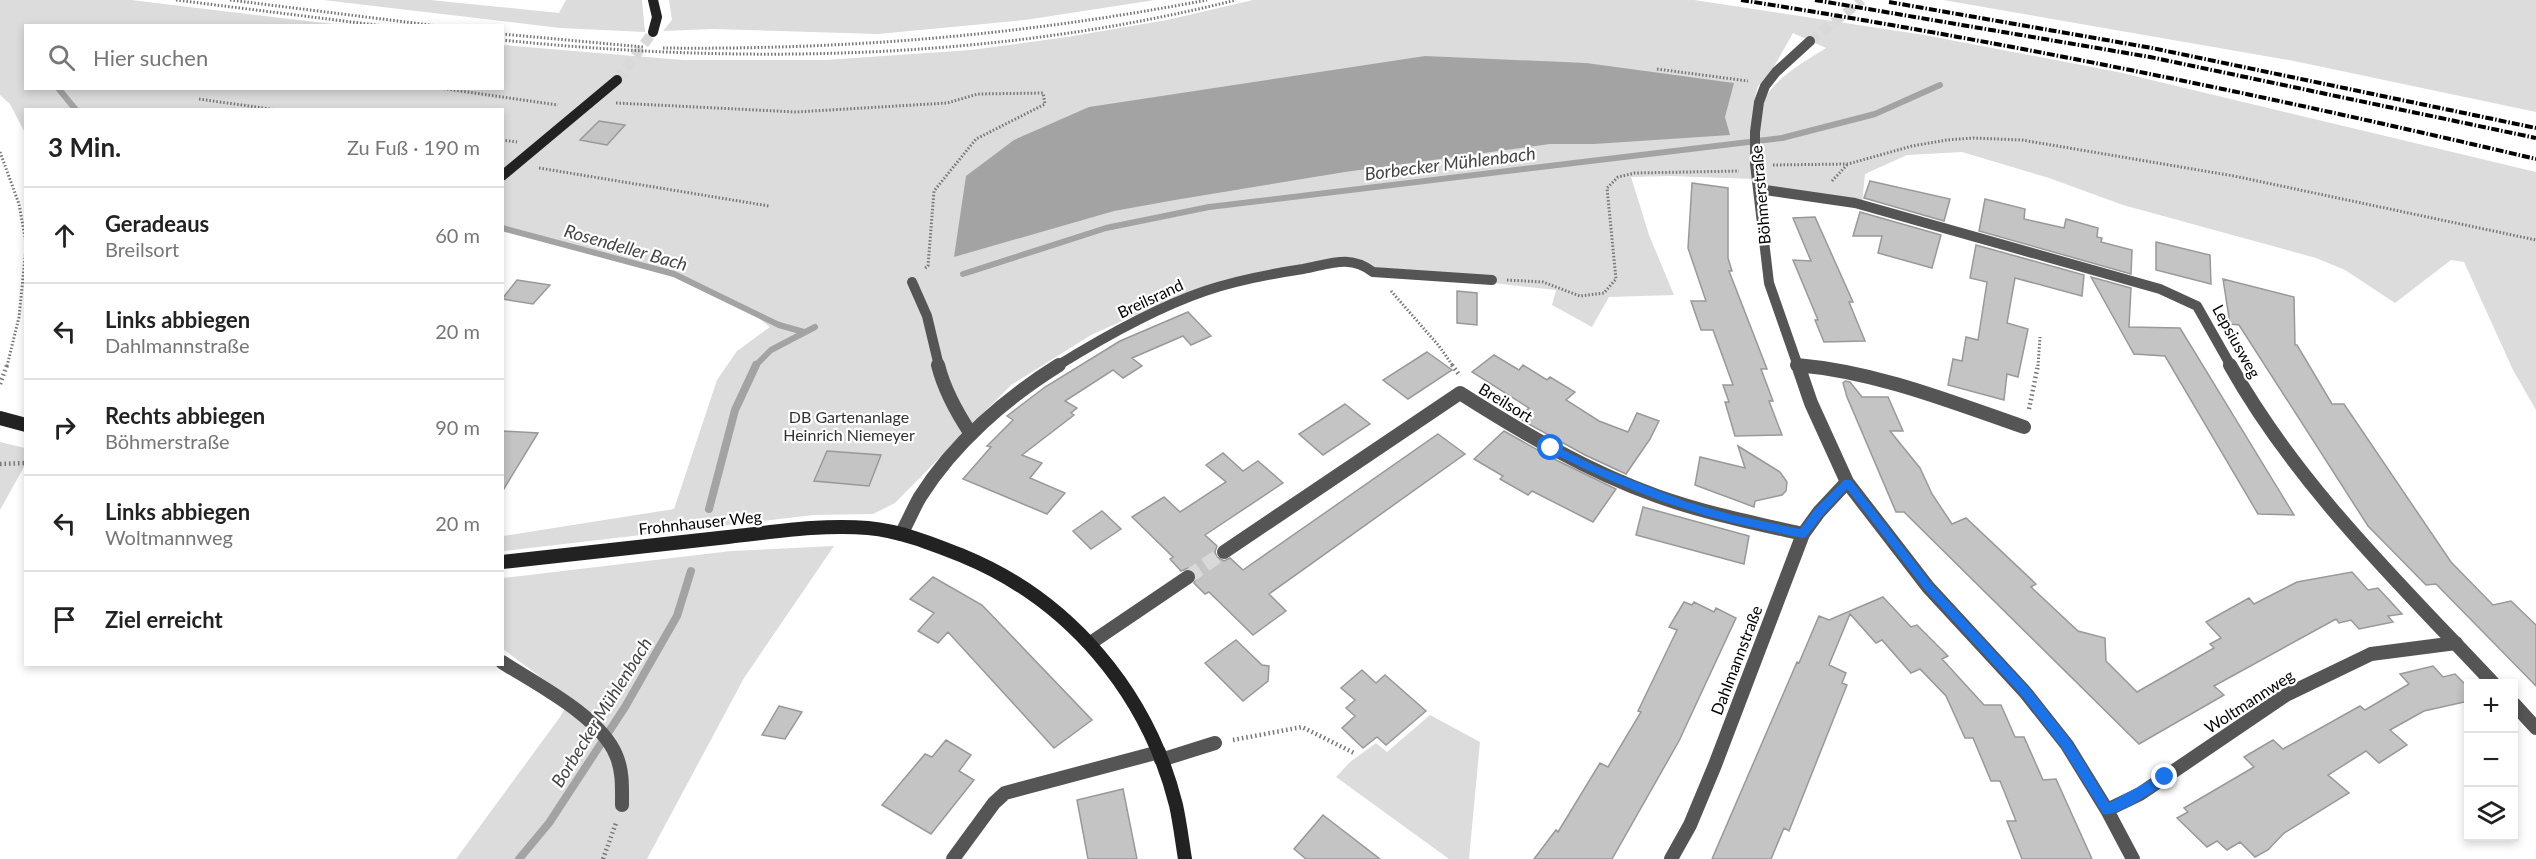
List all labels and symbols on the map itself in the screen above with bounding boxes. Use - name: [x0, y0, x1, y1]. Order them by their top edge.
- water label: Borbecker Mühlenbach: [1363, 142, 1537, 184]
- street label: Böhmerstraße: [1746, 145, 1774, 245]
- water label: Rosendeller Bach: [562, 219, 690, 275]
- street label: Breilsrand: [1114, 275, 1186, 321]
- street label: Lepsiusweg: [2209, 301, 2265, 381]
- street label: Breilsort: [1476, 379, 1537, 426]
- park label: DB Gartenanlage Heinrich Niemeyer: [783, 407, 915, 444]
- route start: [1537, 434, 1563, 460]
- street label: Frohnhauser Weg: [637, 506, 763, 538]
- street label: Dahlmannstraße: [1706, 603, 1766, 717]
- water label: Borbecker Mühlenbach: [546, 633, 656, 791]
- street label: Woltmannweg: [2201, 665, 2297, 737]
- route end: [2151, 763, 2177, 789]

